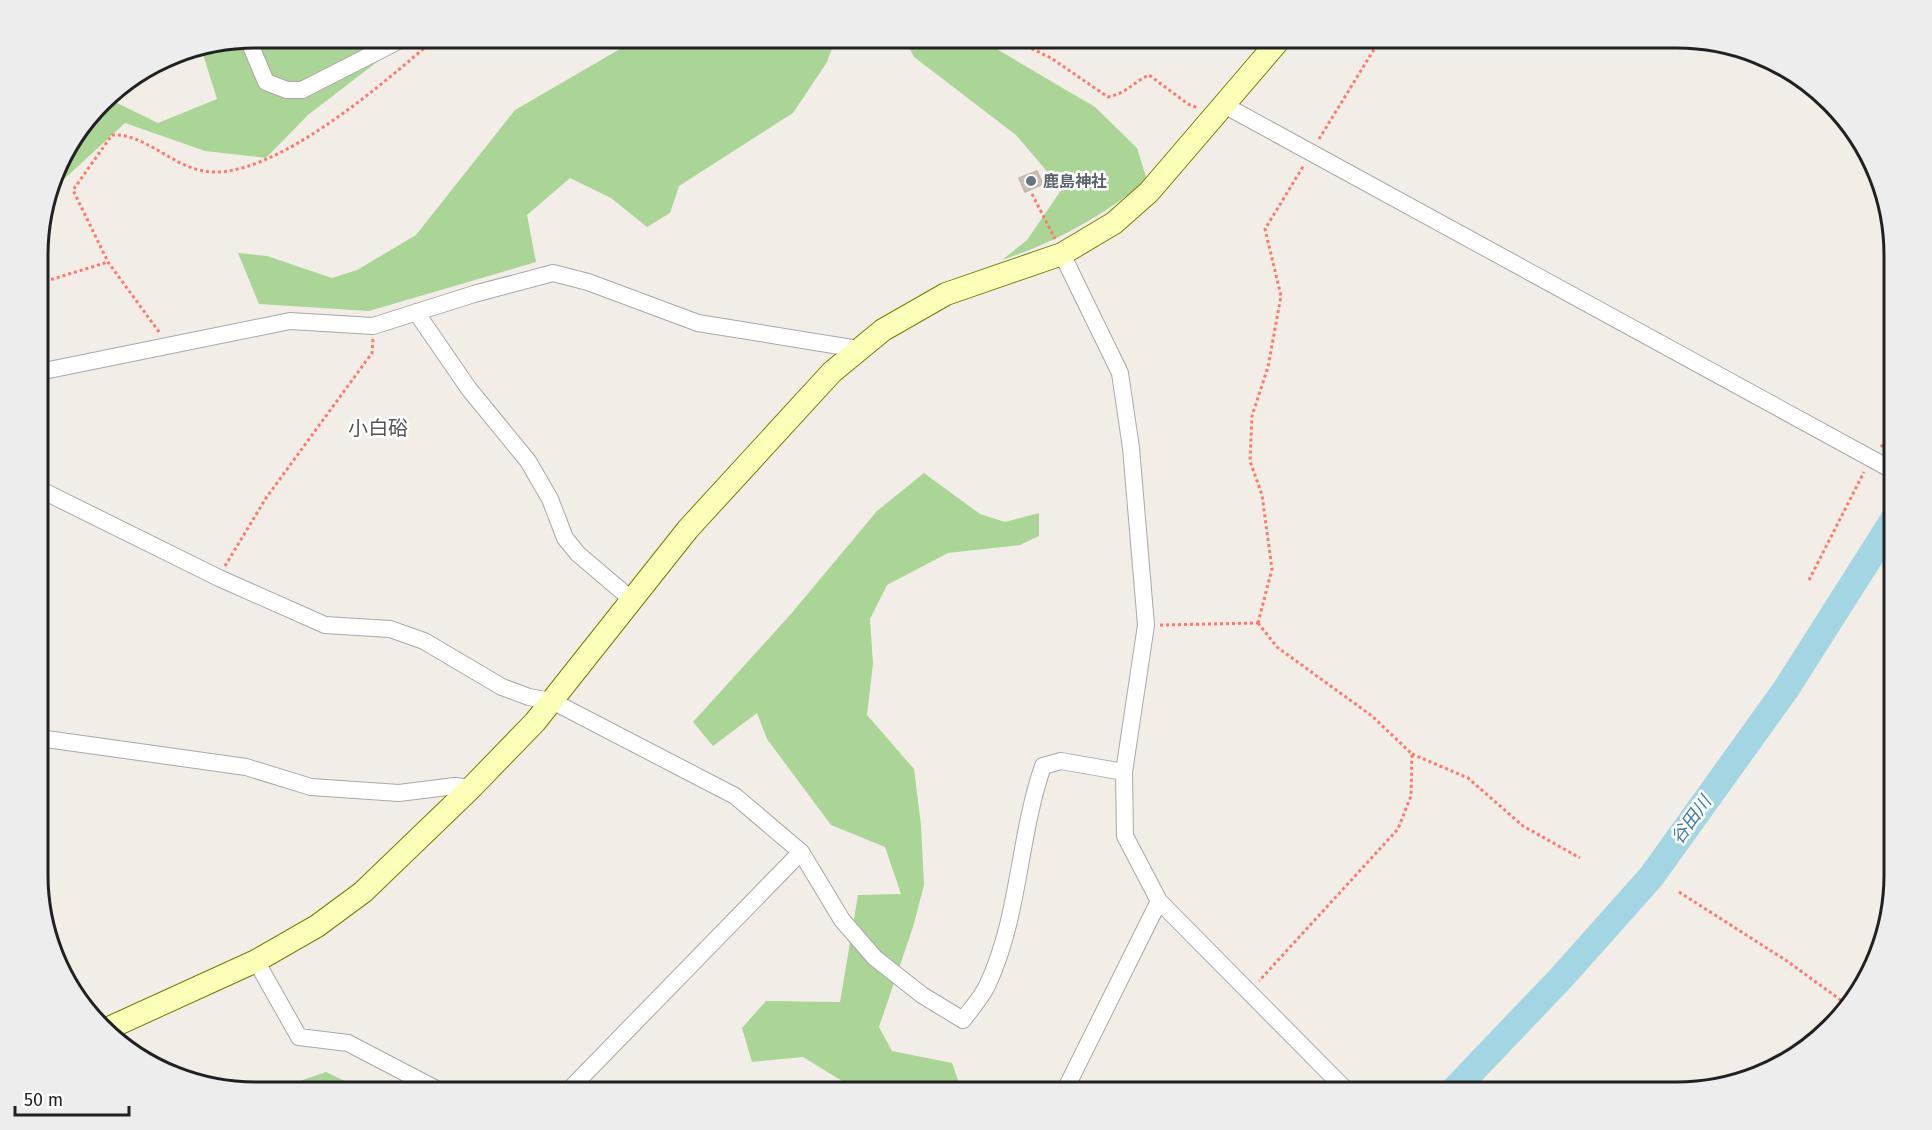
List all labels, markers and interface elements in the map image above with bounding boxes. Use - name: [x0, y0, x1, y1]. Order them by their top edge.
- place label: 鹿島神社: [1043, 172, 1107, 191]
- marker: 鹿島神社: [1024, 174, 1038, 188]
- district label: 小白硲: [348, 416, 408, 440]
- water label: 谷田川: [1666, 790, 1717, 848]
- scale bar: [15, 1079, 129, 1117]
- text: 50 m: [24, 1089, 63, 1111]

